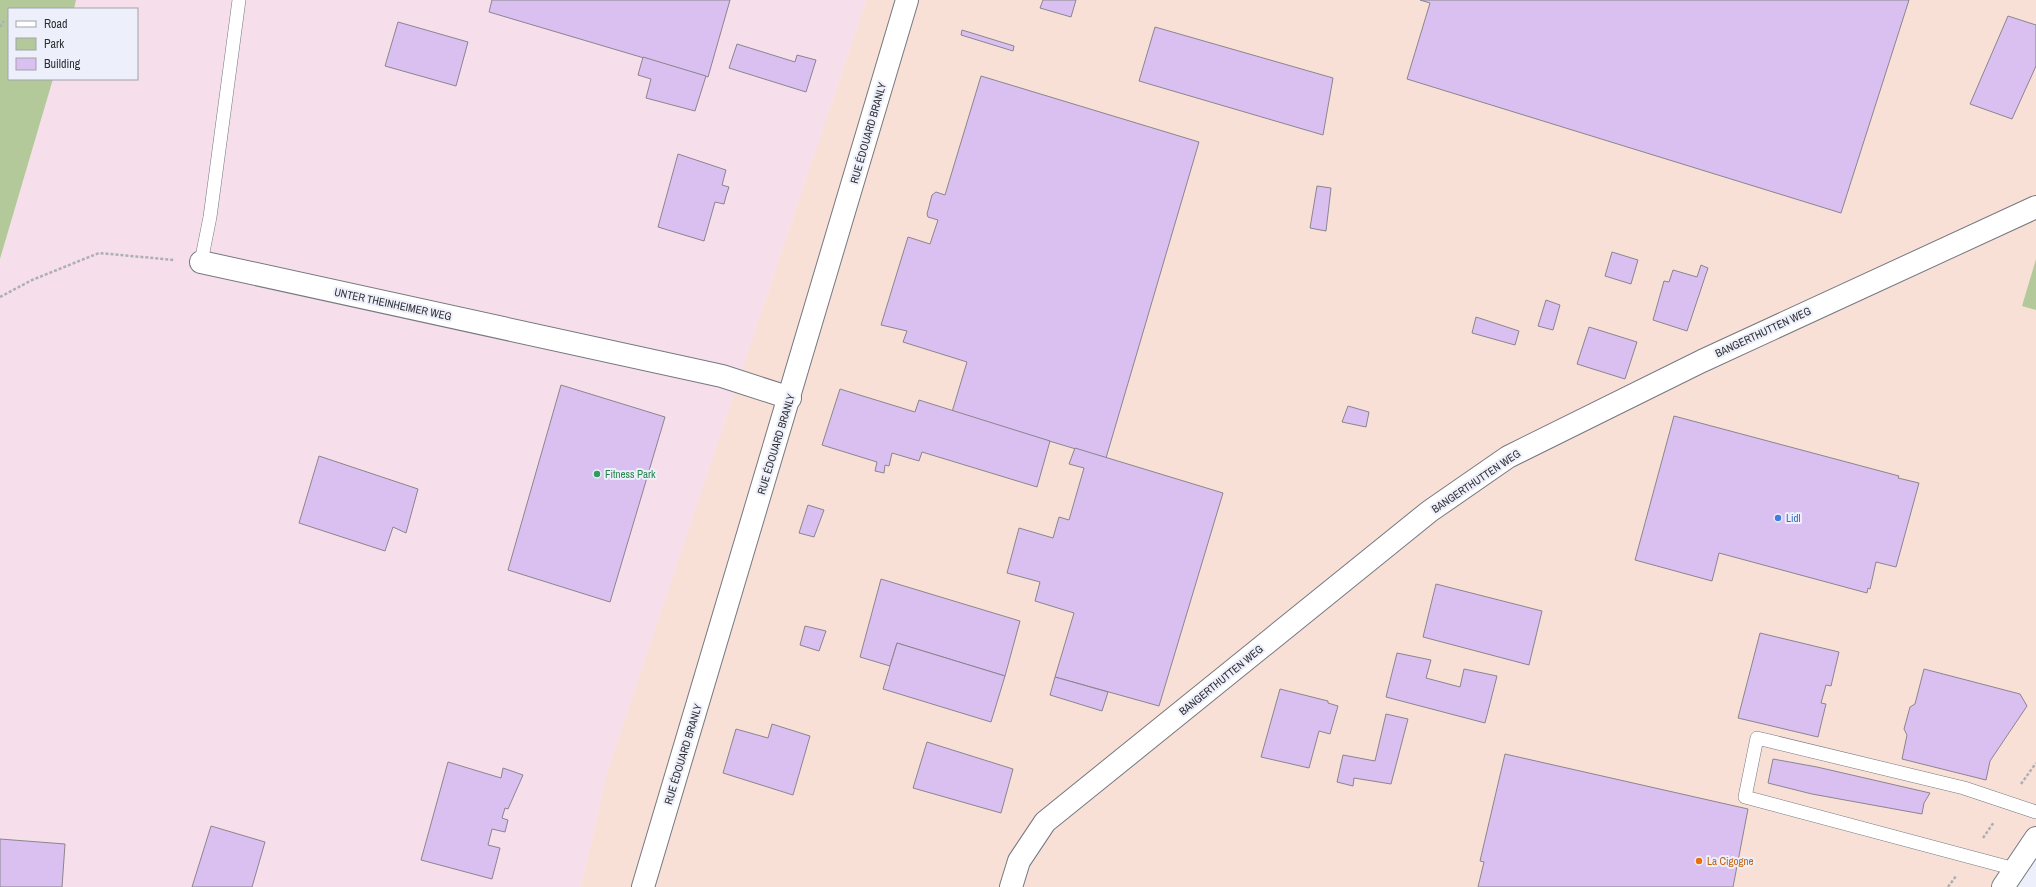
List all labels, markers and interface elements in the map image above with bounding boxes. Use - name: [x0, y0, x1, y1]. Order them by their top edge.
- legend: [8, 8, 138, 80]
- text: Road: [44, 16, 68, 32]
- text: Park: [44, 36, 64, 52]
- text: Building: [44, 56, 81, 72]
- street label: RUE ÉDOUARD BRANLY: [847, 81, 889, 185]
- street label: UNTER THEINHEIMER WEG: [333, 285, 453, 323]
- street label: BANGERTHUTTEN WEG: [1713, 304, 1813, 360]
- street label: RUE ÉDOUARD BRANLY: [754, 392, 798, 496]
- street label: BANGERTHUTTEN WEG: [1429, 446, 1523, 516]
- place label: Fitness Park: [605, 467, 656, 481]
- marker: Fitness Park: [592, 469, 602, 479]
- place label: Lidl: [1786, 511, 1801, 525]
- marker: Lidl: [1773, 513, 1783, 523]
- street label: BANGERTHUTTEN WEG: [1176, 642, 1266, 718]
- street label: RUE ÉDOUARD BRANLY: [661, 702, 705, 806]
- place label: La Cigogne: [1707, 854, 1754, 868]
- marker: La Cigogne: [1694, 856, 1704, 866]

